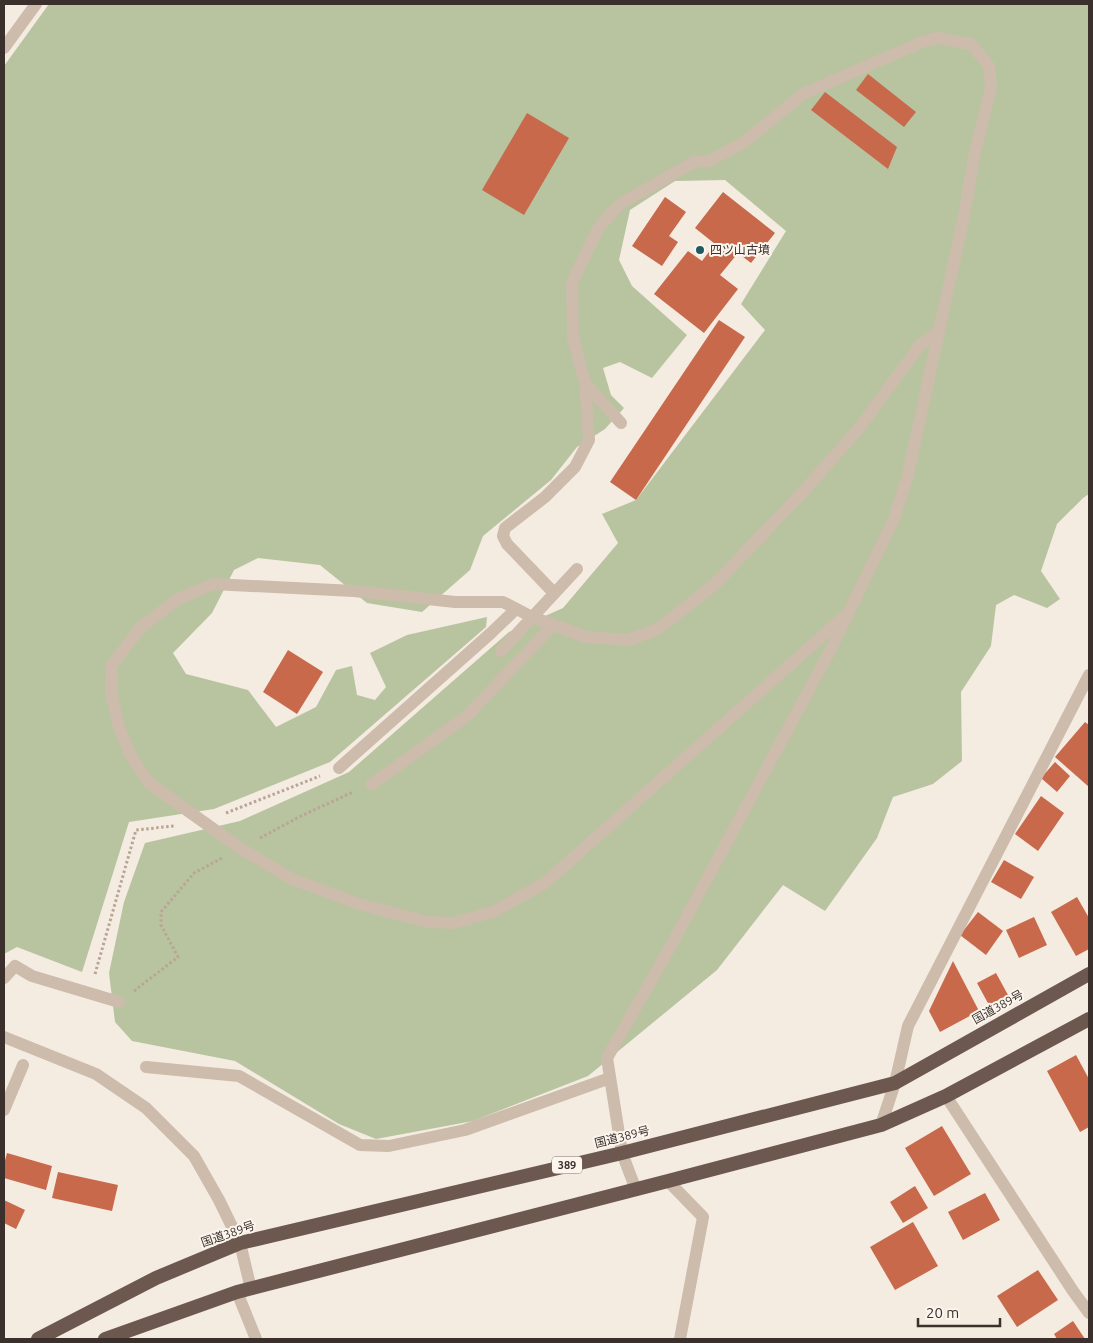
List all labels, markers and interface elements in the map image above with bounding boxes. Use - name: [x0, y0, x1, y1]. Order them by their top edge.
- place label: 四ツ山古墳: [710, 243, 770, 256]
- marker: 四ツ山古墳: [694, 244, 706, 256]
- street label: 国道389号: [970, 987, 1026, 1026]
- street label: 国道389号: [593, 1123, 651, 1150]
- road number: 389: [552, 1156, 582, 1174]
- street label: 国道389号: [199, 1218, 257, 1249]
- scale bar: [918, 1296, 1000, 1328]
- text: 20 m: [926, 1304, 959, 1321]

